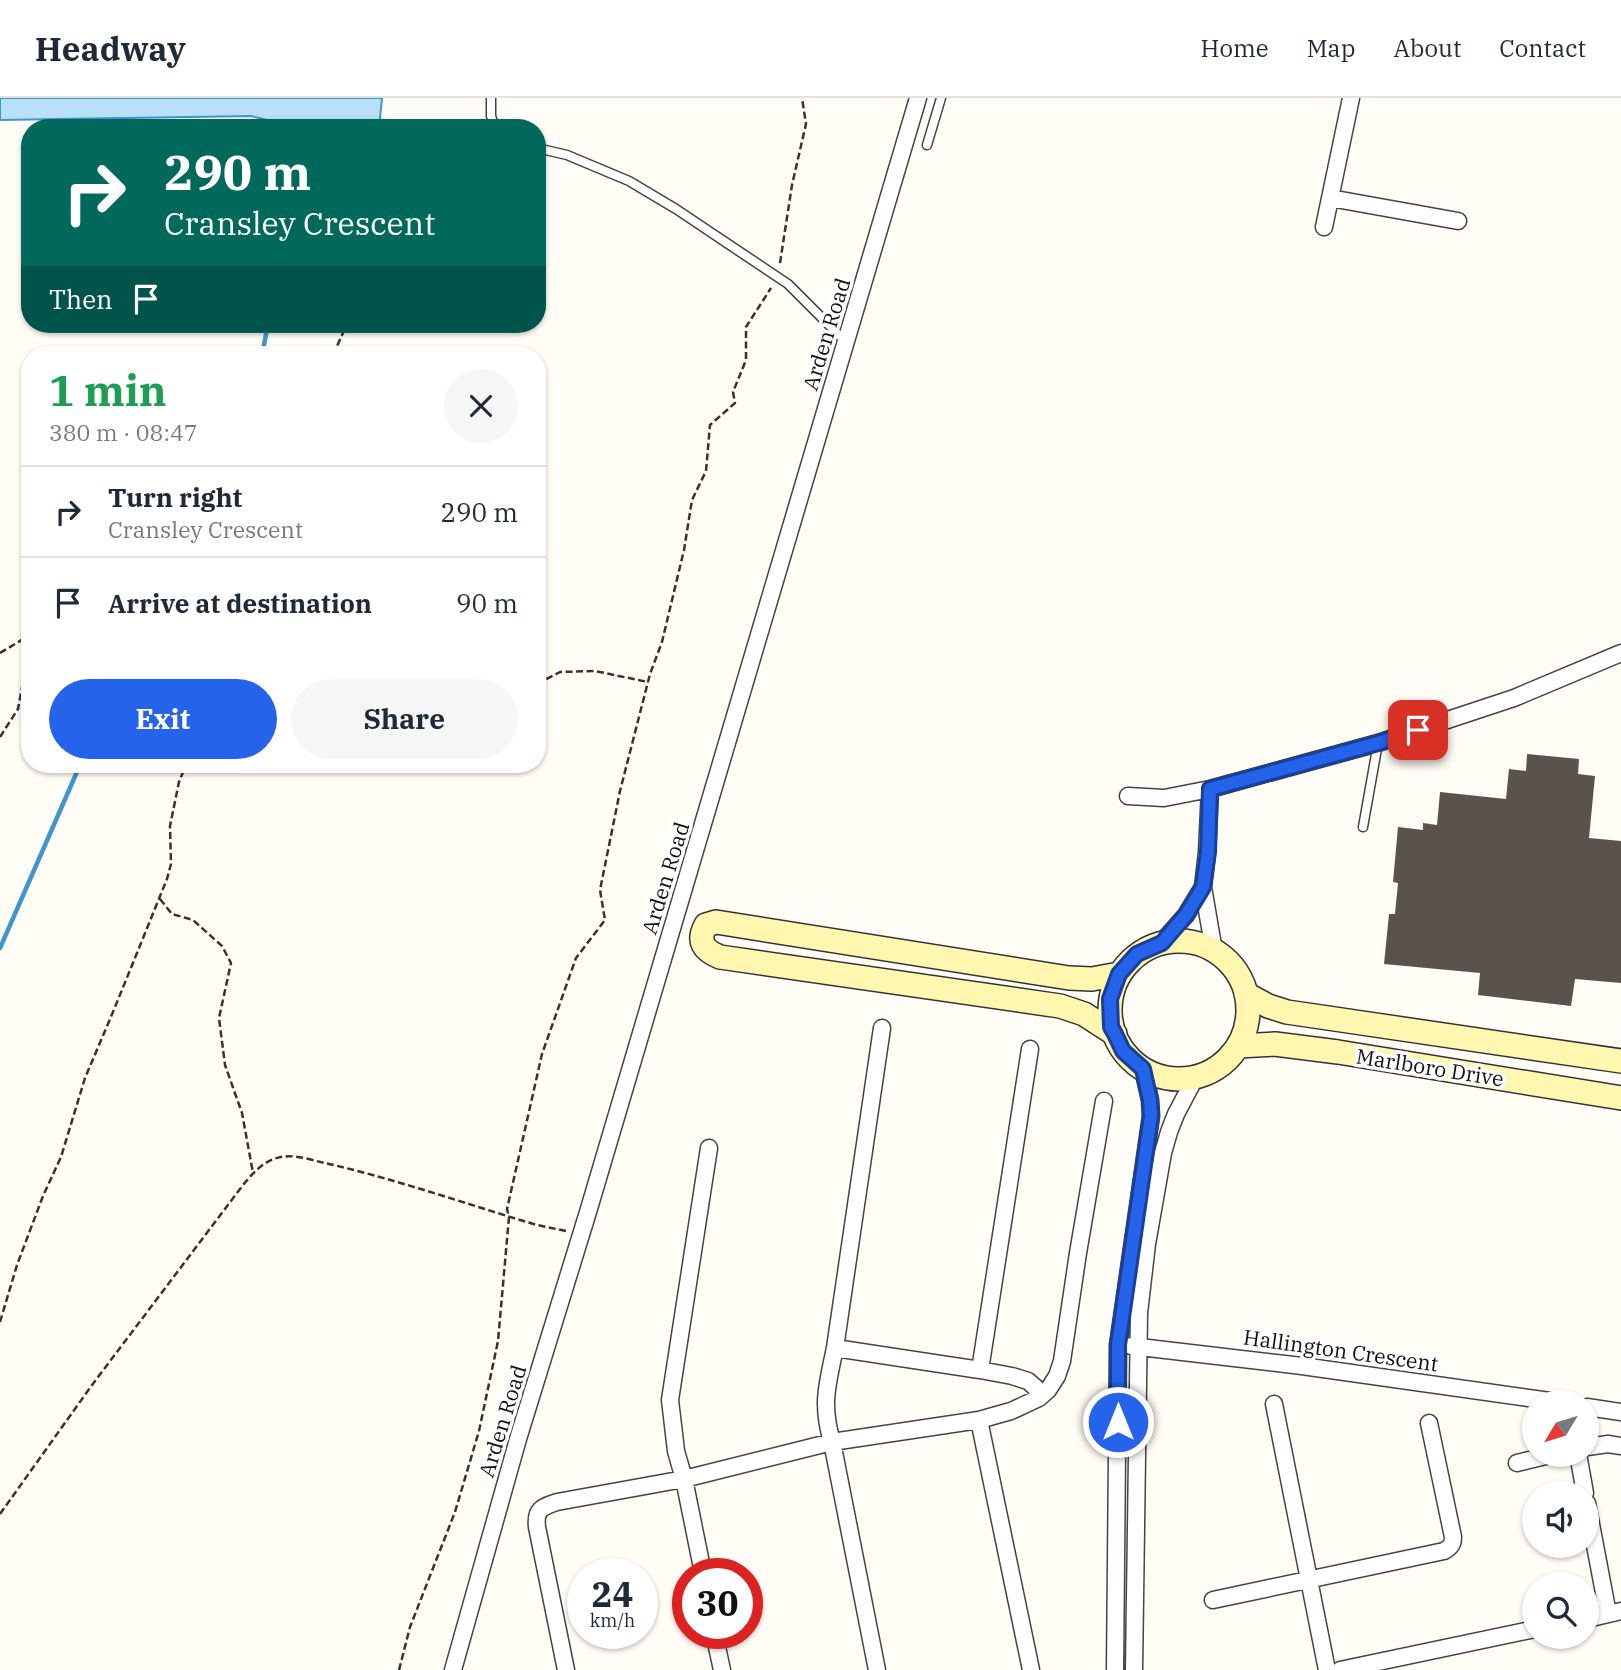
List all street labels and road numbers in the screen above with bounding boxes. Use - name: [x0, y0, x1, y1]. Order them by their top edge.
- street label: Arden Road: [796, 274, 856, 394]
- street label: Arden Road: [635, 818, 695, 938]
- street label: Marlboro Drive: [1354, 1042, 1506, 1092]
- street label: Hallington Crescent: [1242, 1322, 1440, 1378]
- street label: Arden Road: [472, 1361, 532, 1481]

